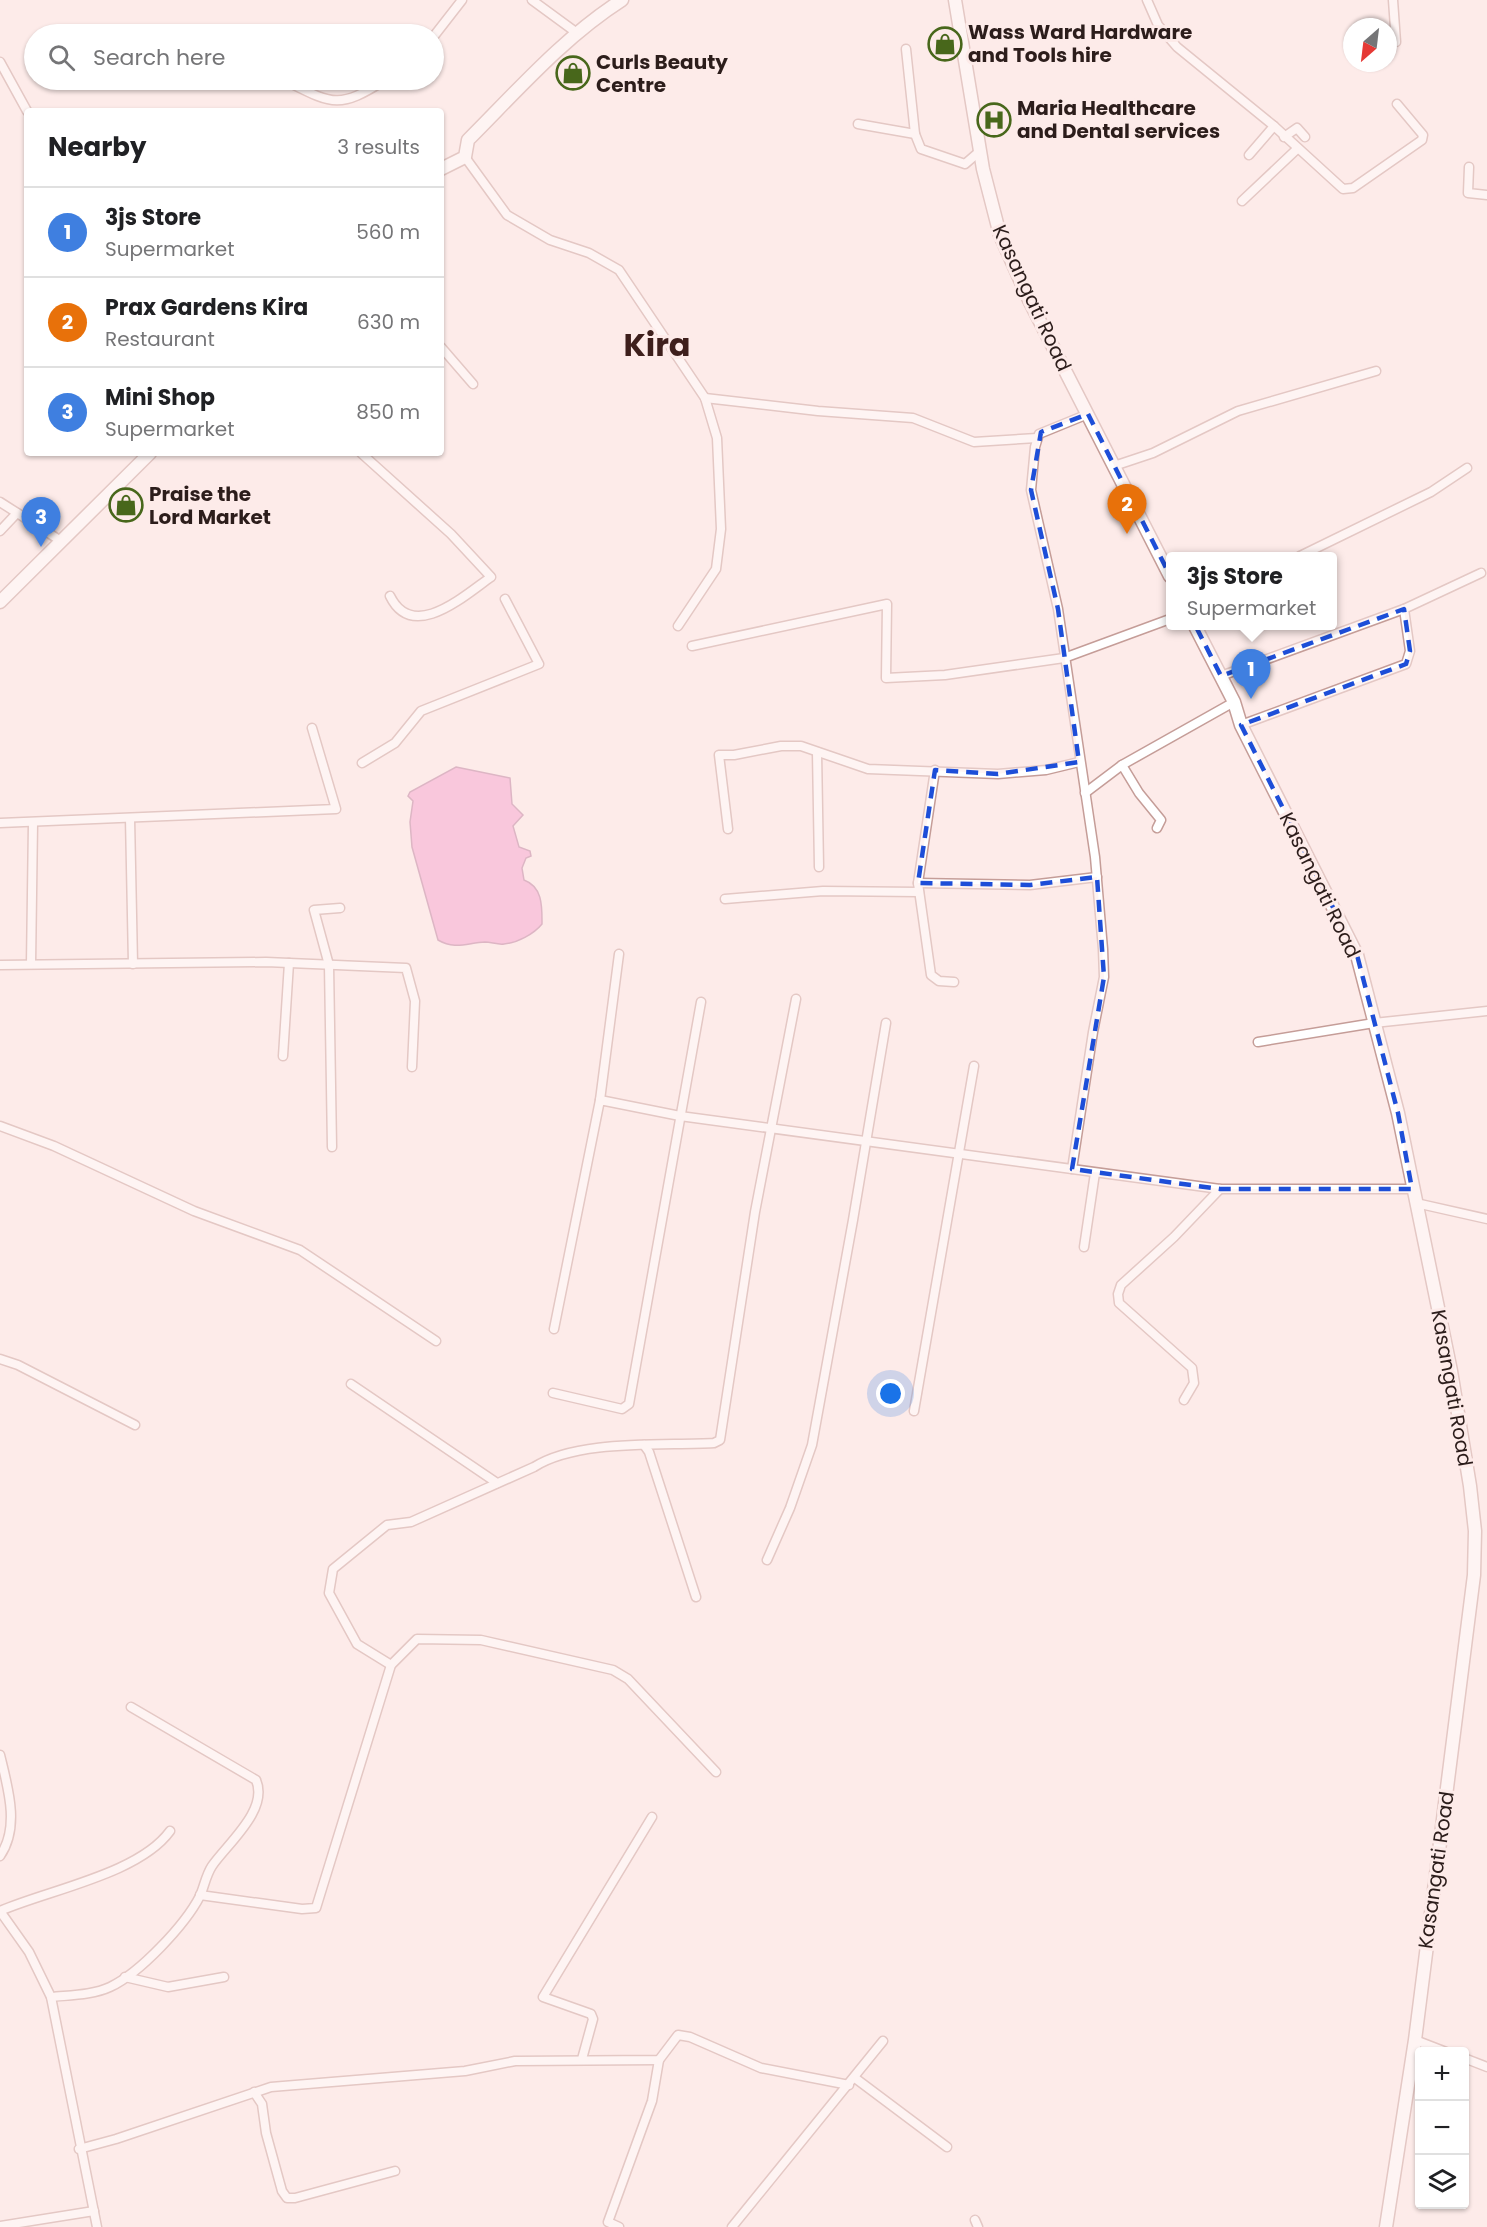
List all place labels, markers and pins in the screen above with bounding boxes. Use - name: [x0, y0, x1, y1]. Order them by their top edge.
- place label: Wass Ward Hardware and Tools hire: [968, 18, 1192, 69]
- shop icon: Wass Ward Hardware and Tools hire: [927, 26, 963, 62]
- place label: Curls Beauty Centre: [596, 48, 728, 99]
- shop icon: Curls Beauty Centre: [555, 55, 591, 91]
- place label: Maria Healthcare and Dental services: [1017, 94, 1220, 145]
- hospital icon: Maria Healthcare and Dental services: [976, 102, 1012, 138]
- place label: Praise the Lord Market: [149, 480, 271, 531]
- pin: 2: [1108, 484, 1146, 534]
- shop icon: Praise the Lord Market: [108, 487, 144, 523]
- pin: 3: [22, 498, 60, 547]
- pin: 1: [1232, 650, 1270, 699]

